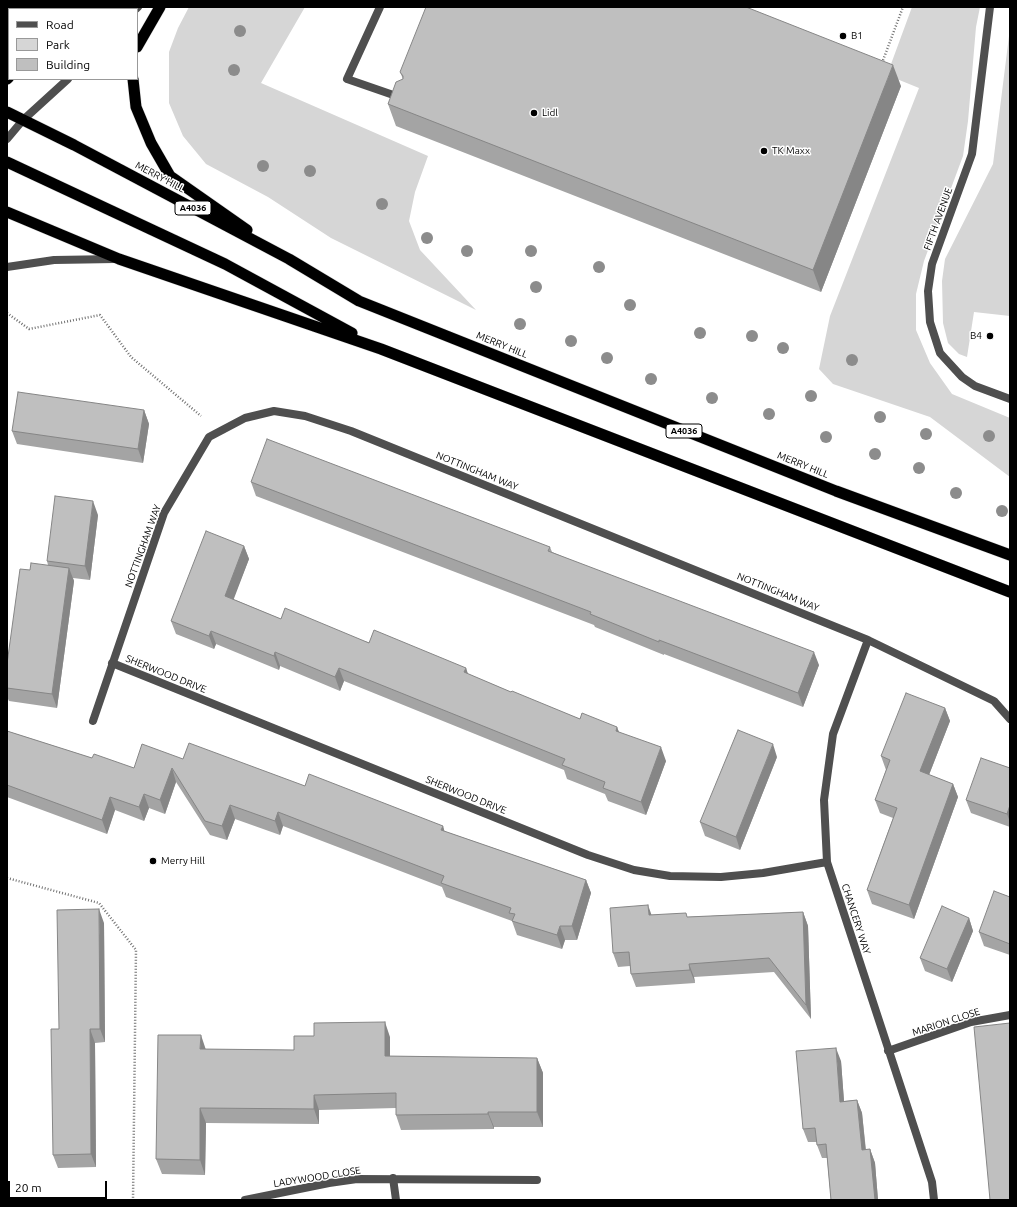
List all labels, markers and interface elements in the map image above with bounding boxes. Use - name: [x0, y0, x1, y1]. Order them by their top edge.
- legend: [8, 8, 138, 80]
- text: Road: [46, 18, 74, 31]
- place label: B1: [851, 30, 863, 42]
- marker: B1: [838, 31, 848, 41]
- text: Park: [46, 38, 70, 51]
- text: Building: [46, 58, 90, 71]
- place label: Lidl: [542, 107, 558, 119]
- marker: Lidl: [529, 108, 539, 118]
- place label: TK Maxx: [772, 145, 810, 157]
- marker: TK Maxx: [759, 146, 769, 156]
- street label: MERRY HILL: [133, 159, 187, 195]
- street label: FIFTH AVENUE: [921, 186, 955, 252]
- road number: A4036: [175, 201, 211, 215]
- street label: MERRY HILL: [475, 329, 529, 361]
- place label: B4: [970, 330, 982, 342]
- marker: B4: [985, 331, 995, 341]
- road number: A4036: [666, 424, 702, 438]
- street label: NOTTINGHAM WAY: [434, 449, 520, 493]
- street label: MERRY HILL: [776, 449, 830, 481]
- street label: NOTTINGHAM WAY: [122, 503, 164, 589]
- street label: NOTTINGHAM WAY: [735, 570, 821, 614]
- street label: SHERWOOD DRIVE: [124, 652, 208, 696]
- street label: SHERWOOD DRIVE: [424, 773, 508, 817]
- place label: Merry Hill: [161, 855, 205, 867]
- marker: Merry Hill: [148, 856, 158, 866]
- street label: CHANCERY WAY: [839, 882, 873, 956]
- street label: MARION CLOSE: [911, 1005, 981, 1039]
- street label: LADYWOOD CLOSE: [272, 1164, 362, 1190]
- scale bar: [10, 1173, 109, 1199]
- text: 20 m: [15, 1181, 42, 1194]

